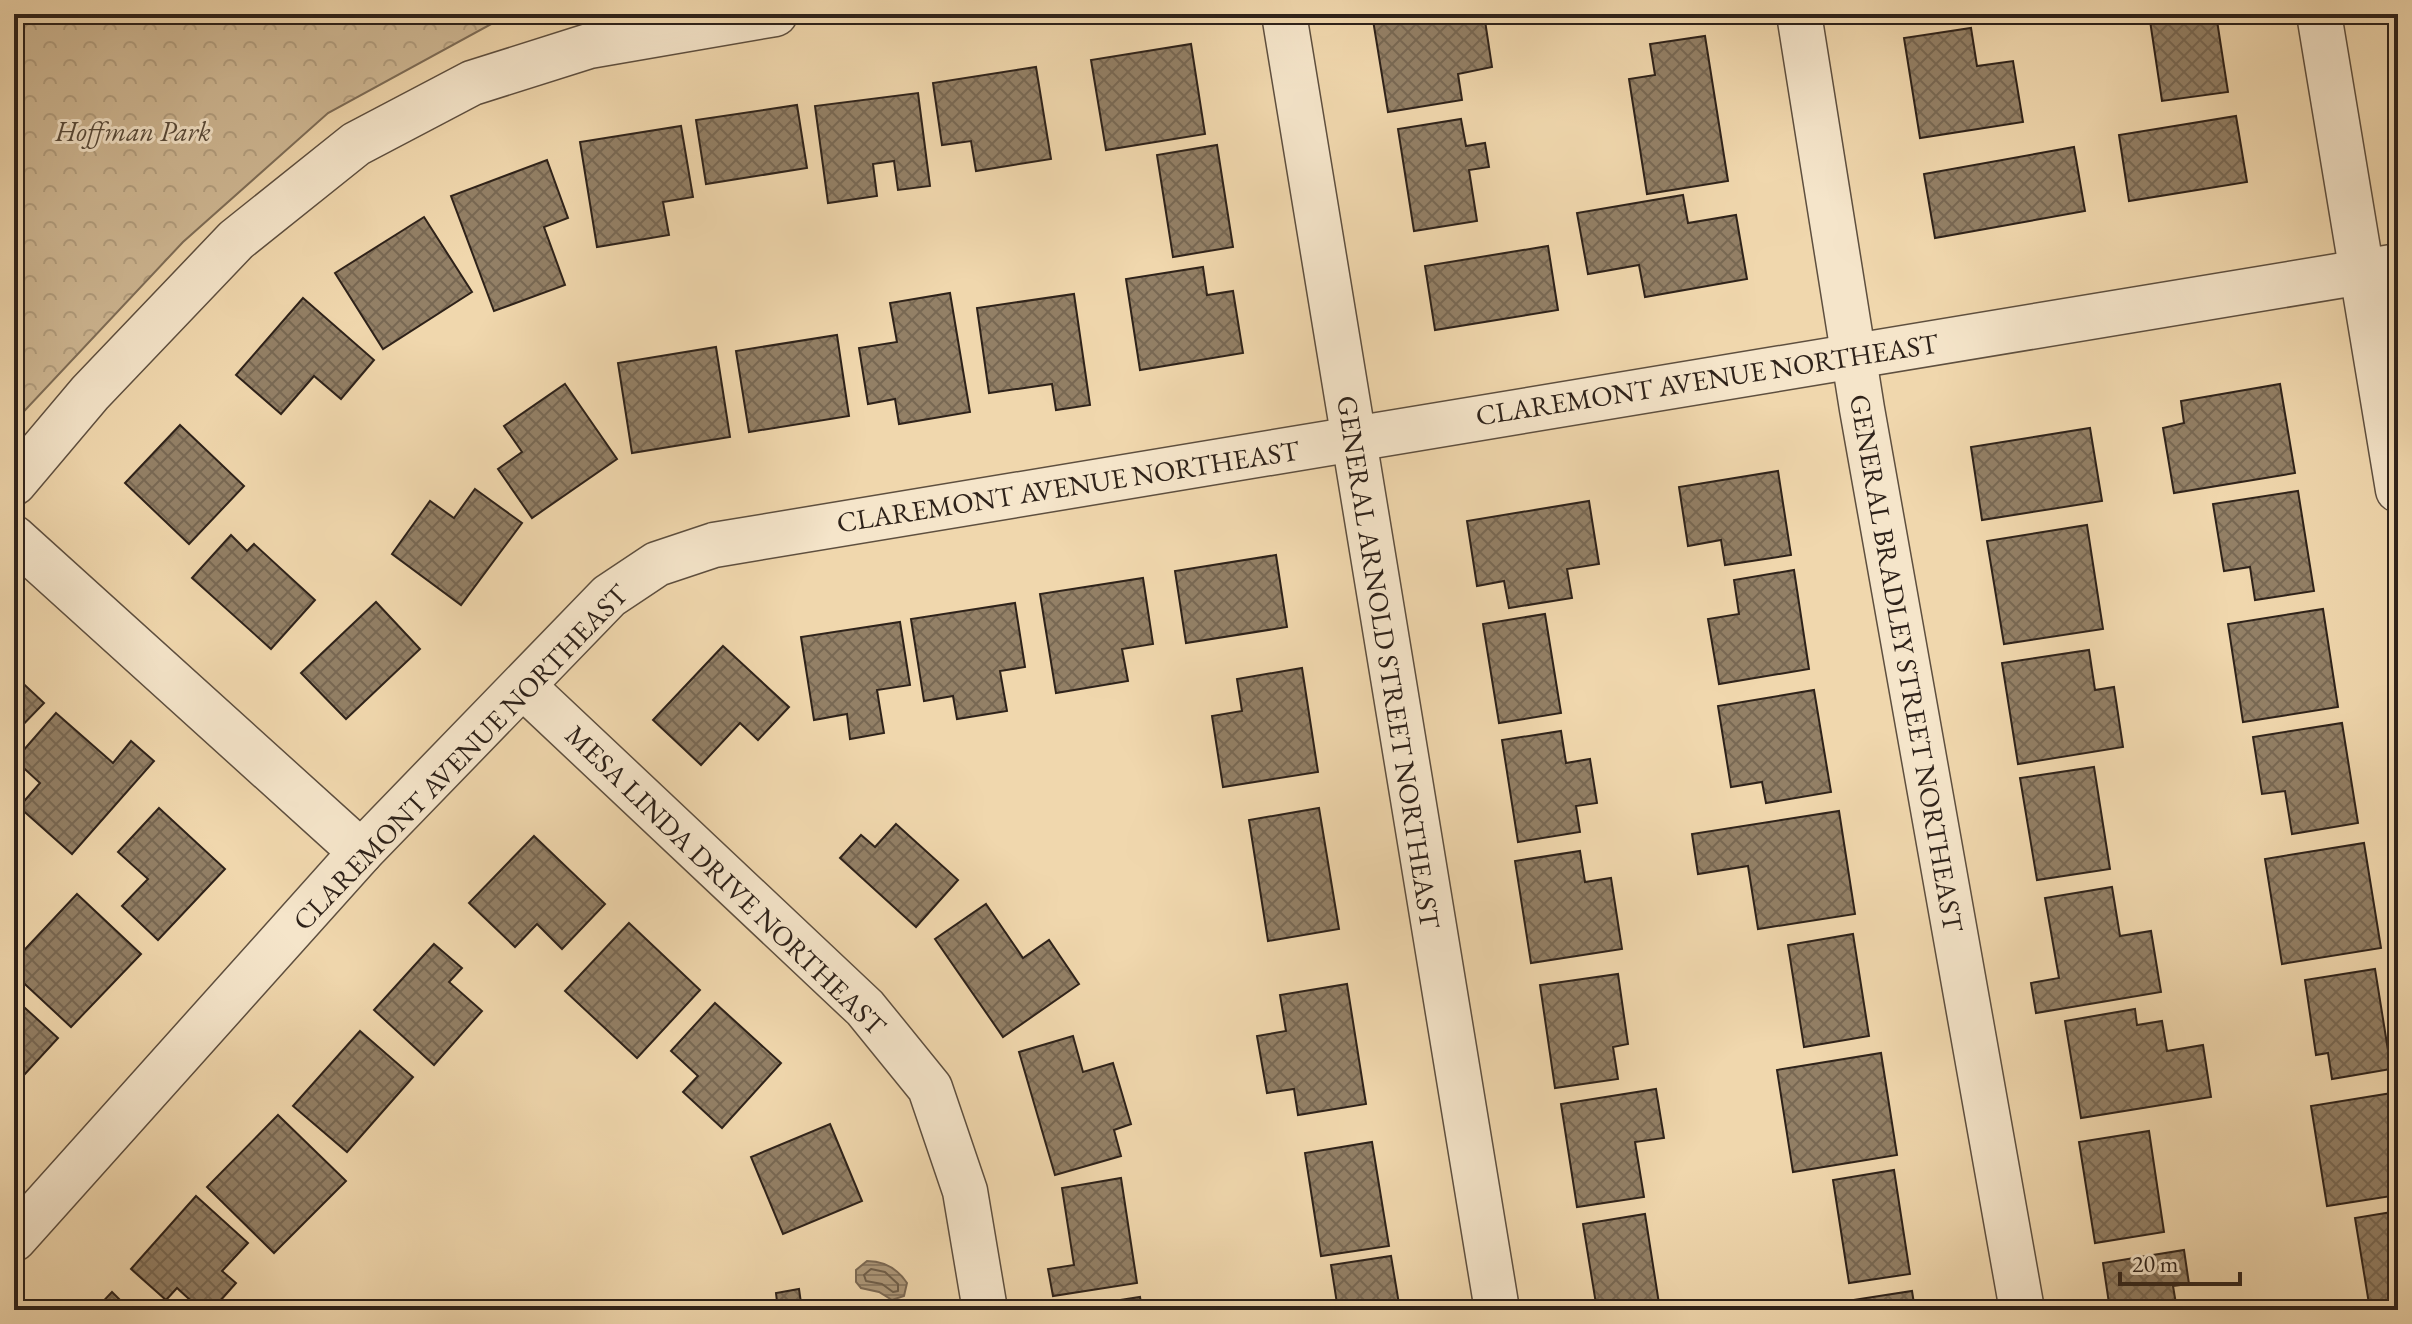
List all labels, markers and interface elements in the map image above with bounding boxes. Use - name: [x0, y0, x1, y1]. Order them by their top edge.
- park label: Hoffman Park: [54, 113, 211, 149]
- street label: CLAREMONT AVENUE NORTHEAST: [1473, 325, 1941, 433]
- street label: GENERAL BRADLEY STREET NORTHEAST: [1842, 391, 1972, 935]
- street label: GENERAL ARNOLD STREET NORTHEAST: [1329, 393, 1449, 931]
- street label: CLAREMONT AVENUE NORTHEAST: [834, 432, 1302, 540]
- street label: CLAREMONT AVENUE NORTHEAST: [285, 576, 636, 938]
- street label: MESA LINDA DRIVE NORTHEAST: [558, 717, 894, 1043]
- scale bar: [2120, 1236, 2240, 1286]
- text: 20 m: [2132, 1248, 2179, 1279]

